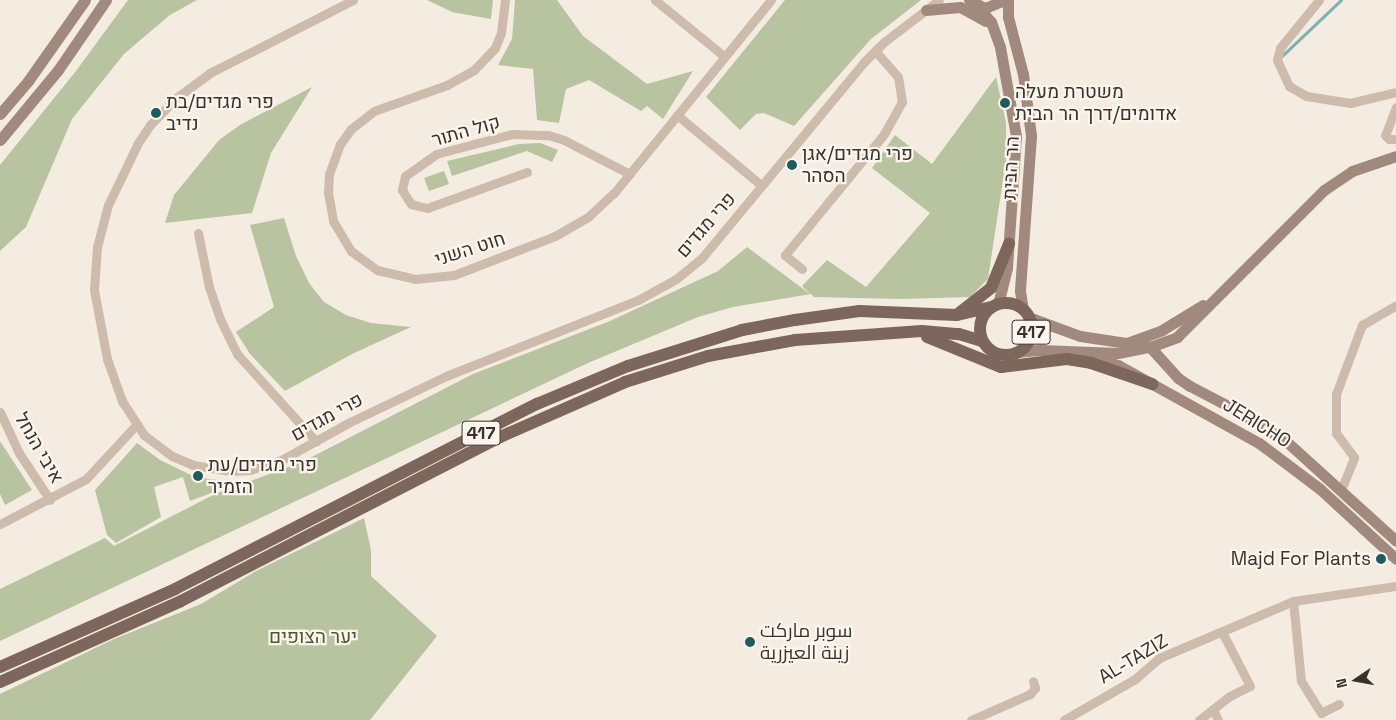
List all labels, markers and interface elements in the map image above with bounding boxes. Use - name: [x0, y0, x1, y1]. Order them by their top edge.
- place label: משטרת מעלה אדומים/דרך הר הבית: [1015, 81, 1177, 125]
- place label: פרי מגדים/בת נדיב: [166, 91, 274, 135]
- marker: משטרת מעלה אדומים/דרך הר הבית: [999, 97, 1011, 109]
- marker: פרי מגדים/בת נדיב: [150, 107, 162, 119]
- street label: קול התור: [429, 110, 503, 152]
- street label: הר הבית: [998, 135, 1024, 201]
- place label: פרי מגדים/אגן הסהר: [802, 143, 913, 187]
- marker: פרי מגדים/אגן הסהר: [786, 159, 798, 171]
- street label: פרי מגדים: [671, 188, 741, 262]
- street label: חוט השני: [432, 227, 508, 271]
- road number: 417: [1011, 316, 1051, 348]
- street label: פרי מגדים: [287, 388, 367, 446]
- street label: JERICHO: [1219, 393, 1295, 453]
- street label: איבי הנחל: [10, 409, 68, 487]
- road number: 417: [461, 418, 501, 448]
- place label: פרי מגדים/עת הזמיר: [208, 454, 317, 498]
- marker: פרי מגדים/עת הזמיר: [192, 470, 204, 482]
- place label: Majd For Plants: [1231, 548, 1371, 570]
- marker: Majd For Plants: [1375, 553, 1387, 565]
- place label: سوبر ماركت زينة العيزرية: [760, 620, 853, 664]
- park label: יער הצופים: [269, 626, 357, 648]
- street label: AL-TAZIZ: [1094, 629, 1172, 689]
- marker: سوبر ماركت زينة العيزرية: [744, 636, 756, 648]
- north arrow: [1331, 655, 1381, 705]
- text: N: [1332, 677, 1351, 690]

